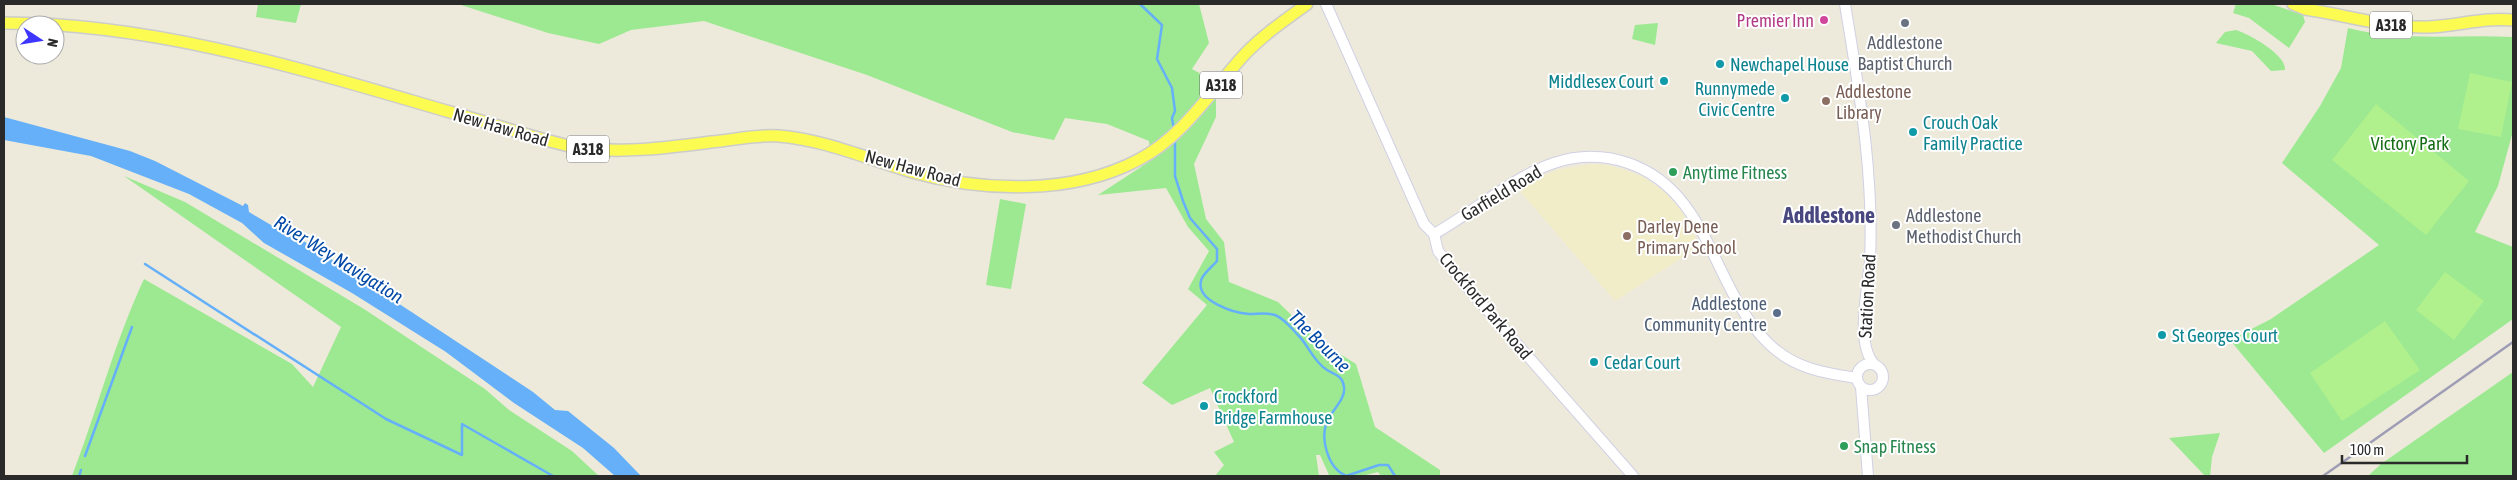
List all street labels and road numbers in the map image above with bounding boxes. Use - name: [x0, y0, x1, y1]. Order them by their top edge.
- road number: A318: [2370, 12, 2412, 38]
- road number: A318: [1200, 72, 1242, 98]
- street label: New Haw Road: [451, 103, 551, 151]
- road number: A318: [567, 136, 609, 162]
- street label: New Haw Road: [863, 145, 963, 191]
- street label: Garfield Road: [1457, 161, 1545, 225]
- street label: Crockford Park Road: [1435, 248, 1537, 364]
- street label: Station Road: [1854, 253, 1880, 339]

